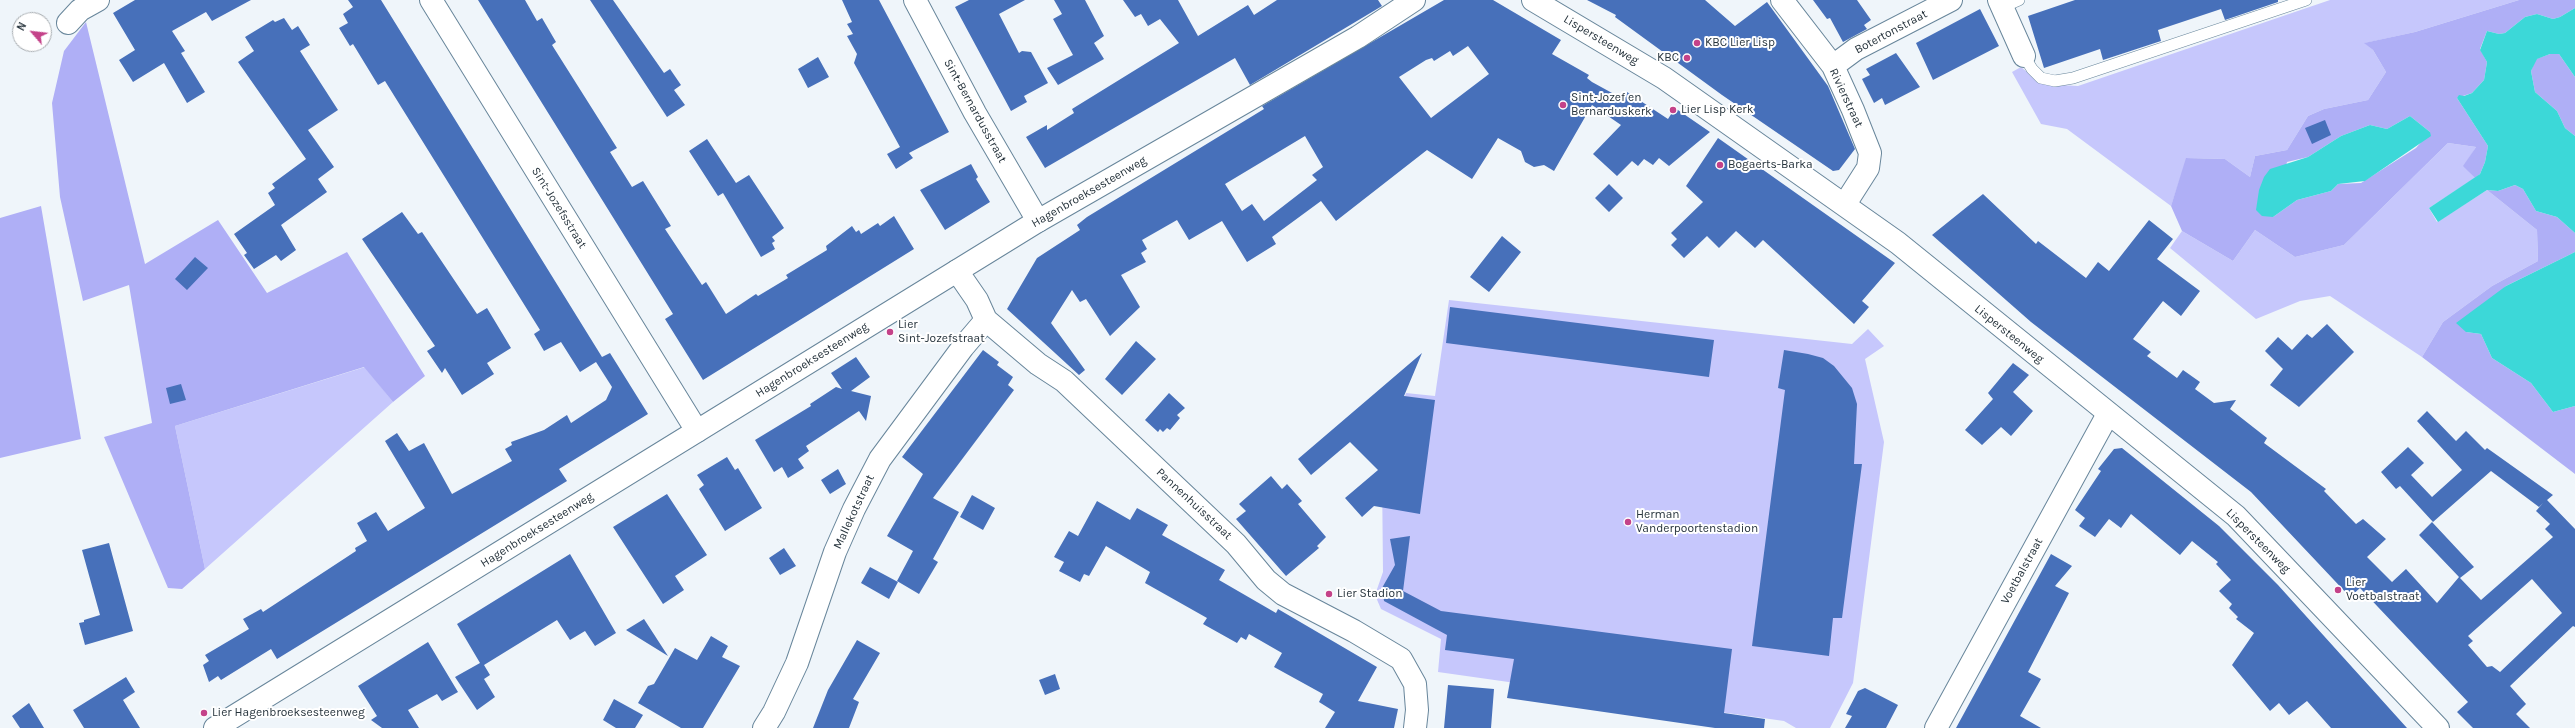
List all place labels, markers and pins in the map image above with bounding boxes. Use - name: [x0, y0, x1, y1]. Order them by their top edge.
- place label: KBC Lier Lisp: [1705, 36, 1775, 50]
- marker: KBC Lier Lisp: [1692, 38, 1702, 48]
- place label: KBC: [1657, 51, 1679, 65]
- marker: KBC: [1682, 53, 1692, 63]
- place label: Sint-Jozef en Bernarduskerk: [1571, 91, 1652, 119]
- marker: Sint-Jozef en Bernarduskerk: [1558, 100, 1568, 110]
- place label: Lier Lisp Kerk: [1681, 103, 1753, 117]
- marker: Lier Lisp Kerk: [1668, 105, 1678, 115]
- place label: Bogaerts-Barka: [1728, 158, 1813, 172]
- marker: Bogaerts-Barka: [1715, 160, 1725, 170]
- place label: Lier Sint-Jozefstraat: [898, 318, 985, 346]
- marker: Lier Sint-Jozefstraat: [885, 327, 895, 337]
- place label: Herman Vanderpoortenstadion: [1636, 508, 1758, 536]
- marker: Herman Vanderpoortenstadion: [1623, 517, 1633, 527]
- place label: Lier Voetbalstraat: [2346, 576, 2420, 604]
- marker: Lier Voetbalstraat: [2333, 585, 2343, 595]
- place label: Lier Stadion: [1337, 587, 1402, 601]
- marker: Lier Stadion: [1324, 589, 1334, 599]
- place label: Lier Hagenbroeksesteenweg: [212, 706, 365, 720]
- marker: Lier Hagenbroeksesteenweg: [199, 708, 209, 718]

